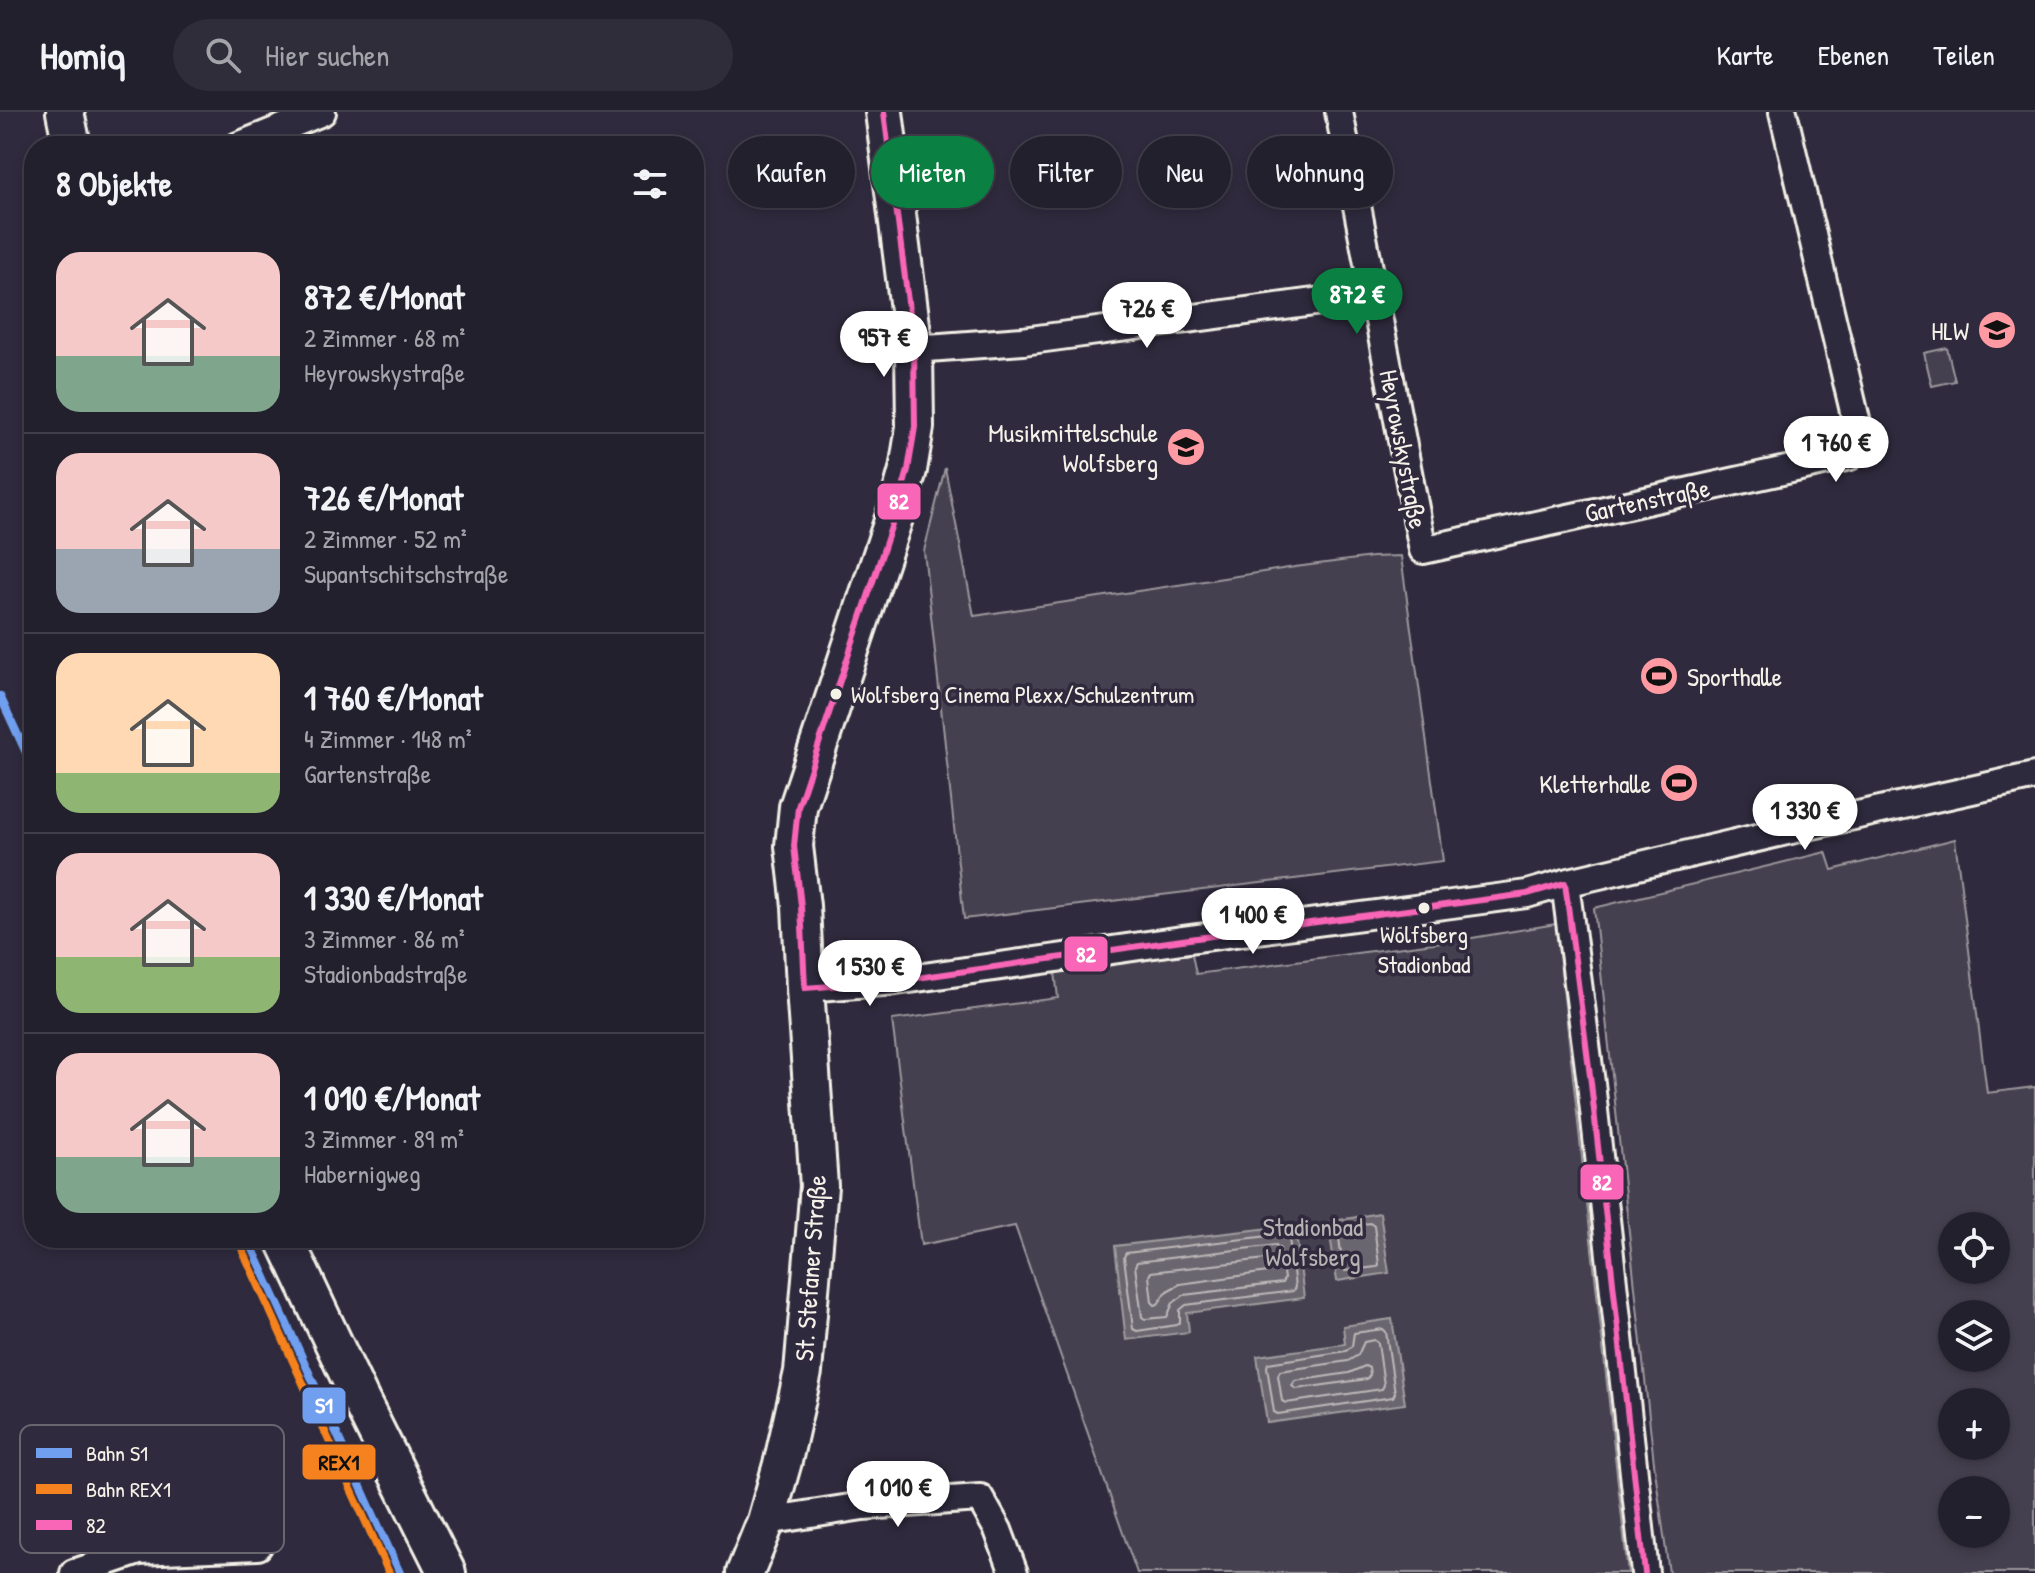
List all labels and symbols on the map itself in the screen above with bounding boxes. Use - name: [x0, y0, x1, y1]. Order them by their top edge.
- pin: 872 €: [1301, 268, 1413, 336]
- pin: 726 €: [1091, 282, 1203, 350]
- school or university icon: HLW: [1976, 309, 2018, 351]
- pin: 957 €: [828, 311, 940, 379]
- place label: HLW: [1931, 313, 1969, 348]
- street label: Heyrowskystraße: [1371, 367, 1437, 531]
- place label: Musikmittelschule Wolfsberg: [988, 415, 1158, 480]
- pin: 1 760 €: [1762, 416, 1910, 484]
- school or university icon: Musikmittelschule Wolfsberg: [1165, 426, 1207, 468]
- street label: Gartenstraße: [1581, 470, 1713, 530]
- line badge: 82: [876, 482, 922, 521]
- text: 82: [889, 486, 910, 516]
- sports icon: Sporthalle: [1638, 655, 1680, 697]
- place label: Sporthalle: [1687, 659, 1782, 694]
- place label: Wolfsberg Cinema Plexx/Schulzentrum: [851, 678, 1194, 710]
- marker: Wolfsberg Cinema Plexx/Schulzentrum: [828, 686, 844, 702]
- sports icon: Kletterhalle: [1658, 762, 1700, 804]
- place label: Kletterhalle: [1539, 766, 1651, 801]
- pin: 1 330 €: [1731, 784, 1879, 852]
- pin: 1 400 €: [1179, 888, 1327, 956]
- marker: Wolfsberg Stadionbad: [1416, 900, 1432, 916]
- place label: Wolfsberg Stadionbad: [1378, 918, 1470, 980]
- line badge: 82: [1063, 935, 1109, 973]
- text: 82: [1076, 939, 1097, 969]
- pin: 1 530 €: [796, 940, 944, 1008]
- line badge: 82: [1579, 1163, 1625, 1201]
- text: 82: [1592, 1167, 1613, 1197]
- street label: St. Stefaner Straße: [786, 1174, 834, 1362]
- park label: Stadionbad Wolfsberg: [1263, 1209, 1363, 1274]
- line badge: S1: [301, 1386, 347, 1425]
- text: S1: [315, 1390, 333, 1420]
- legend: [20, 1425, 284, 1553]
- text: Bahn S1: [86, 1438, 148, 1468]
- line badge: REX1: [301, 1443, 377, 1481]
- text: REX1: [319, 1447, 359, 1477]
- pin: 1 010 €: [824, 1461, 972, 1529]
- text: Bahn REX1: [86, 1474, 171, 1504]
- text: 82: [86, 1510, 107, 1540]

